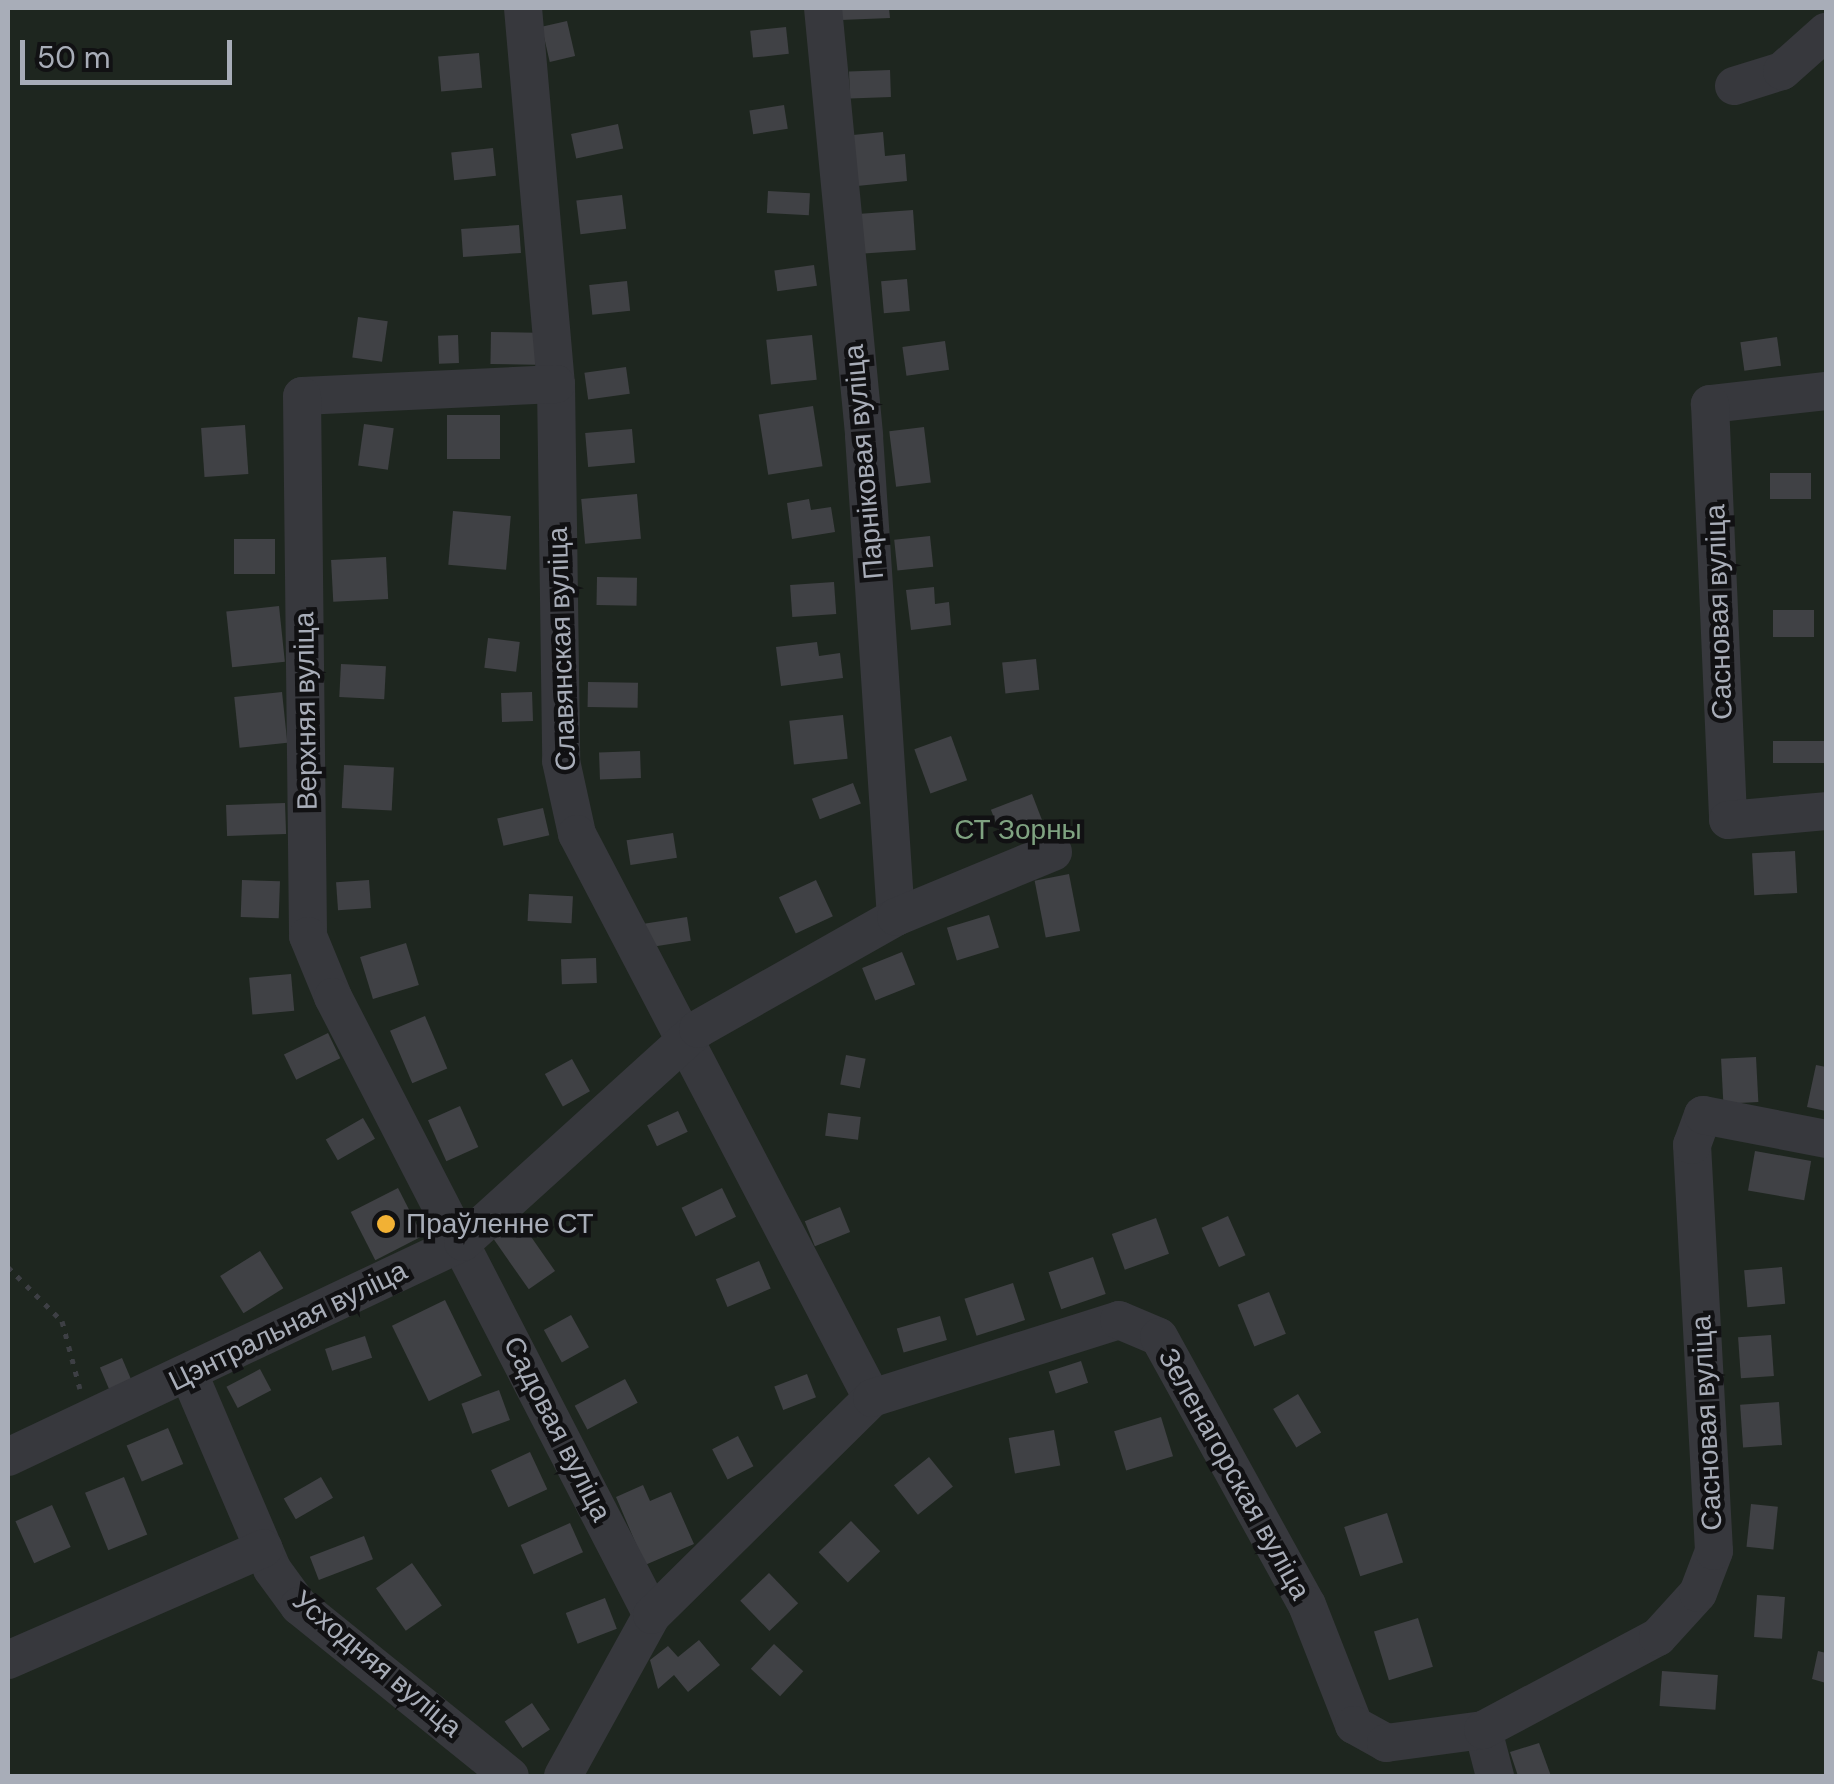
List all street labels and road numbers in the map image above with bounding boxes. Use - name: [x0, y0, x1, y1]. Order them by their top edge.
- street label: Парніковая вуліца: [837, 343, 891, 581]
- street label: Сасновая вуліца: [1698, 504, 1740, 720]
- street label: Славянская вуліца: [541, 526, 583, 772]
- street label: Верхняя вуліца: [287, 611, 325, 811]
- street label: Цэнтральная вуліца: [163, 1254, 413, 1398]
- street label: Сасновая вуліца: [1685, 1314, 1729, 1532]
- street label: Садовая вуліца: [496, 1331, 618, 1527]
- street label: Зеленагорская вуліца: [1151, 1342, 1317, 1606]
- street label: Усходняя вуліца: [286, 1584, 468, 1744]

